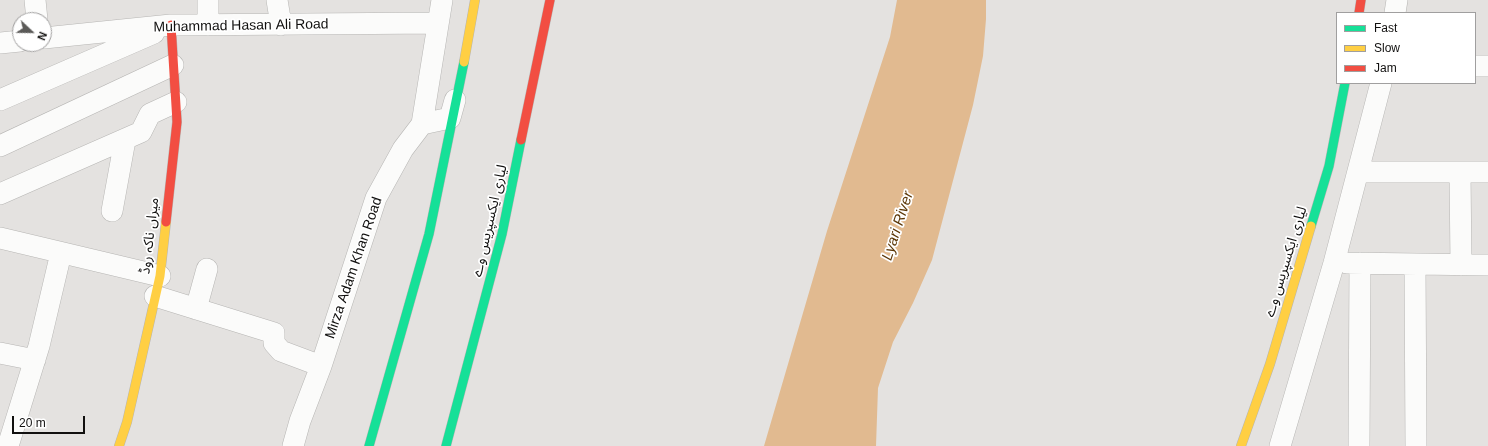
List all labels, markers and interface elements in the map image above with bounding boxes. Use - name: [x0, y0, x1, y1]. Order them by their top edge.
- north arrow: [12, 12, 52, 52]
- legend: [1336, 12, 1476, 84]
- street label: Muhammad Hasan Ali Road: [153, 16, 329, 36]
- text: Fast: [1374, 21, 1397, 35]
- text: N: [35, 30, 49, 42]
- text: Slow: [1374, 41, 1400, 55]
- text: Jam: [1374, 61, 1397, 75]
- street label: لیاری ایکسپریس وے: [469, 163, 511, 279]
- water label: Lyari River: [878, 189, 918, 263]
- street label: Mirza Adam Khan Road: [322, 195, 386, 341]
- street label: میراں ناکہ روڈ: [137, 197, 163, 275]
- street label: لیاری ایکسپریس وے: [1261, 205, 1311, 319]
- scale bar: [14, 408, 87, 434]
- text: 20 m: [19, 416, 46, 430]

